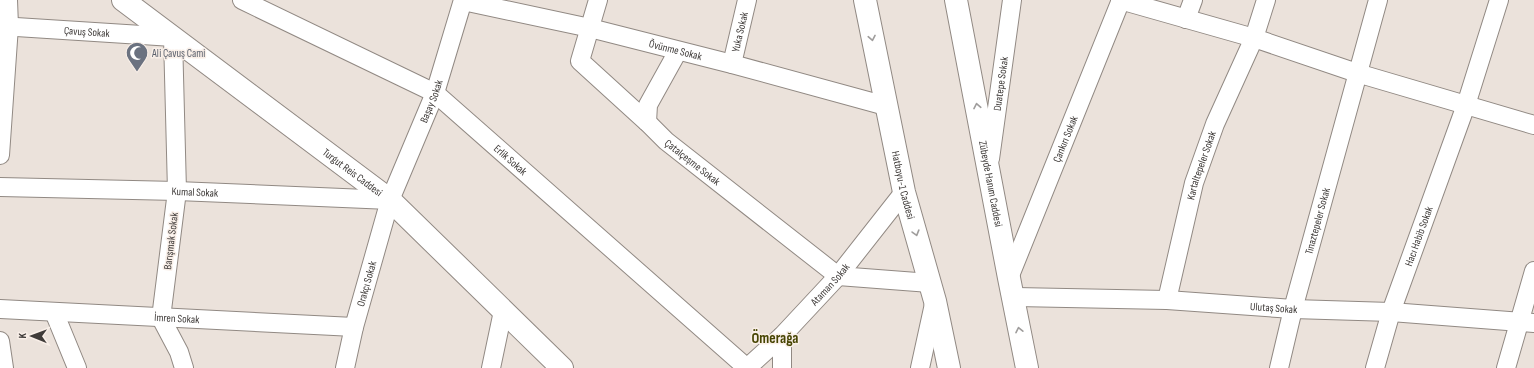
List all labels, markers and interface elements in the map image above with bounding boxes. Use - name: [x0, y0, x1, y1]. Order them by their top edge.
- street label: Yuka Sokak: [729, 10, 751, 53]
- street label: Çavuş Sokak: [64, 24, 111, 40]
- one-way arrow: [868, 35, 876, 41]
- street label: Övünme Sokak: [648, 37, 704, 63]
- mosque icon: Ali Çavuş Cami: [124, 40, 150, 73]
- place label: Ali Çavuş Cami: [151, 47, 205, 60]
- street label: Duatepe Sokak: [990, 55, 1011, 112]
- street label: Başay Sokak: [417, 77, 445, 125]
- one-way arrow: [973, 103, 981, 109]
- street label: Çankırı Sokak: [1050, 113, 1081, 164]
- street label: Kartaltepeler Sokak: [1184, 128, 1219, 201]
- street label: Çatalçeşme Sokak: [662, 136, 724, 188]
- street label: Zübeyde Hanım Caddesi: [976, 140, 1006, 228]
- street label: Erlik Sokak: [491, 142, 530, 178]
- street label: Turgut Reis Caddesi: [320, 145, 385, 199]
- street label: Hatboyu-1 Caddesi: [889, 150, 918, 221]
- street label: Kumal Sokak: [172, 184, 219, 199]
- street label: Tınaztepeler Sokak: [1302, 185, 1333, 256]
- street label: Hacı Habib Sokak: [1402, 204, 1436, 268]
- street label: Barışmak Sokak: [161, 211, 181, 270]
- one-way arrow: [911, 230, 920, 237]
- street label: Orakçı Sokak: [354, 259, 379, 308]
- street label: Ataman Sokak: [807, 260, 853, 309]
- street label: Ulutaş Sokak: [1250, 299, 1298, 316]
- street label: İmren Sokak: [154, 309, 200, 326]
- north arrow: [12, 316, 52, 356]
- one-way arrow: [1016, 327, 1024, 333]
- district label: Ömerağa: [751, 329, 799, 348]
- text: K: [16, 332, 29, 339]

